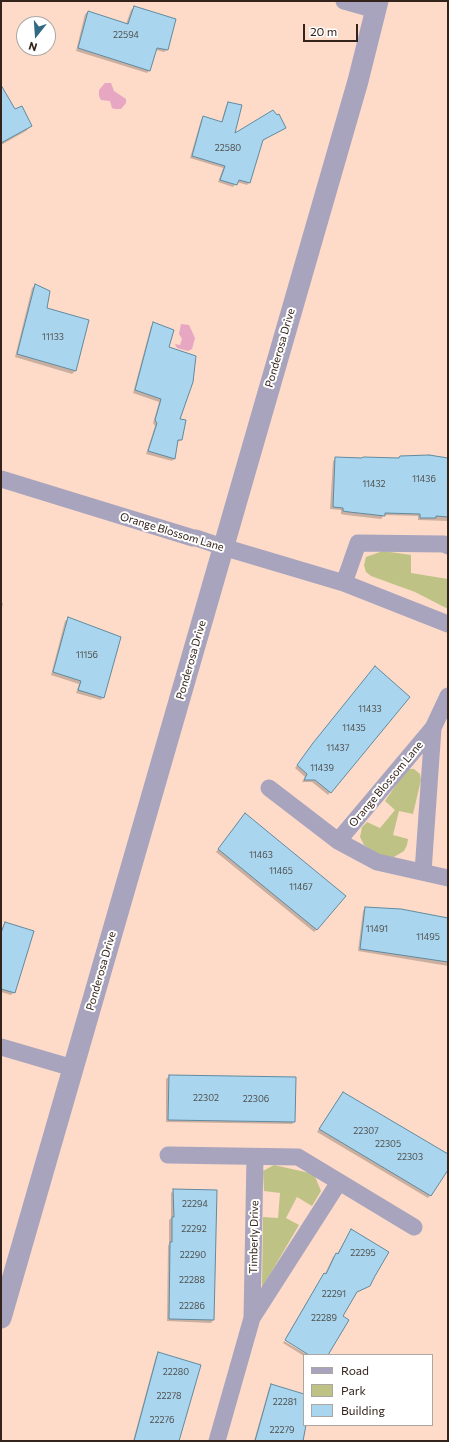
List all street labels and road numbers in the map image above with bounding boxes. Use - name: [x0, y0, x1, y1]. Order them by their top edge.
- street label: Ponderosa Drive: [262, 307, 298, 389]
- street label: Orange Blossom Lane: [118, 510, 226, 554]
- street label: Ponderosa Drive: [173, 619, 209, 701]
- street label: Orange Blossom Lane: [346, 738, 426, 830]
- street label: Ponderosa Drive: [83, 930, 119, 1012]
- street label: Timberly Drive: [247, 1200, 261, 1274]

